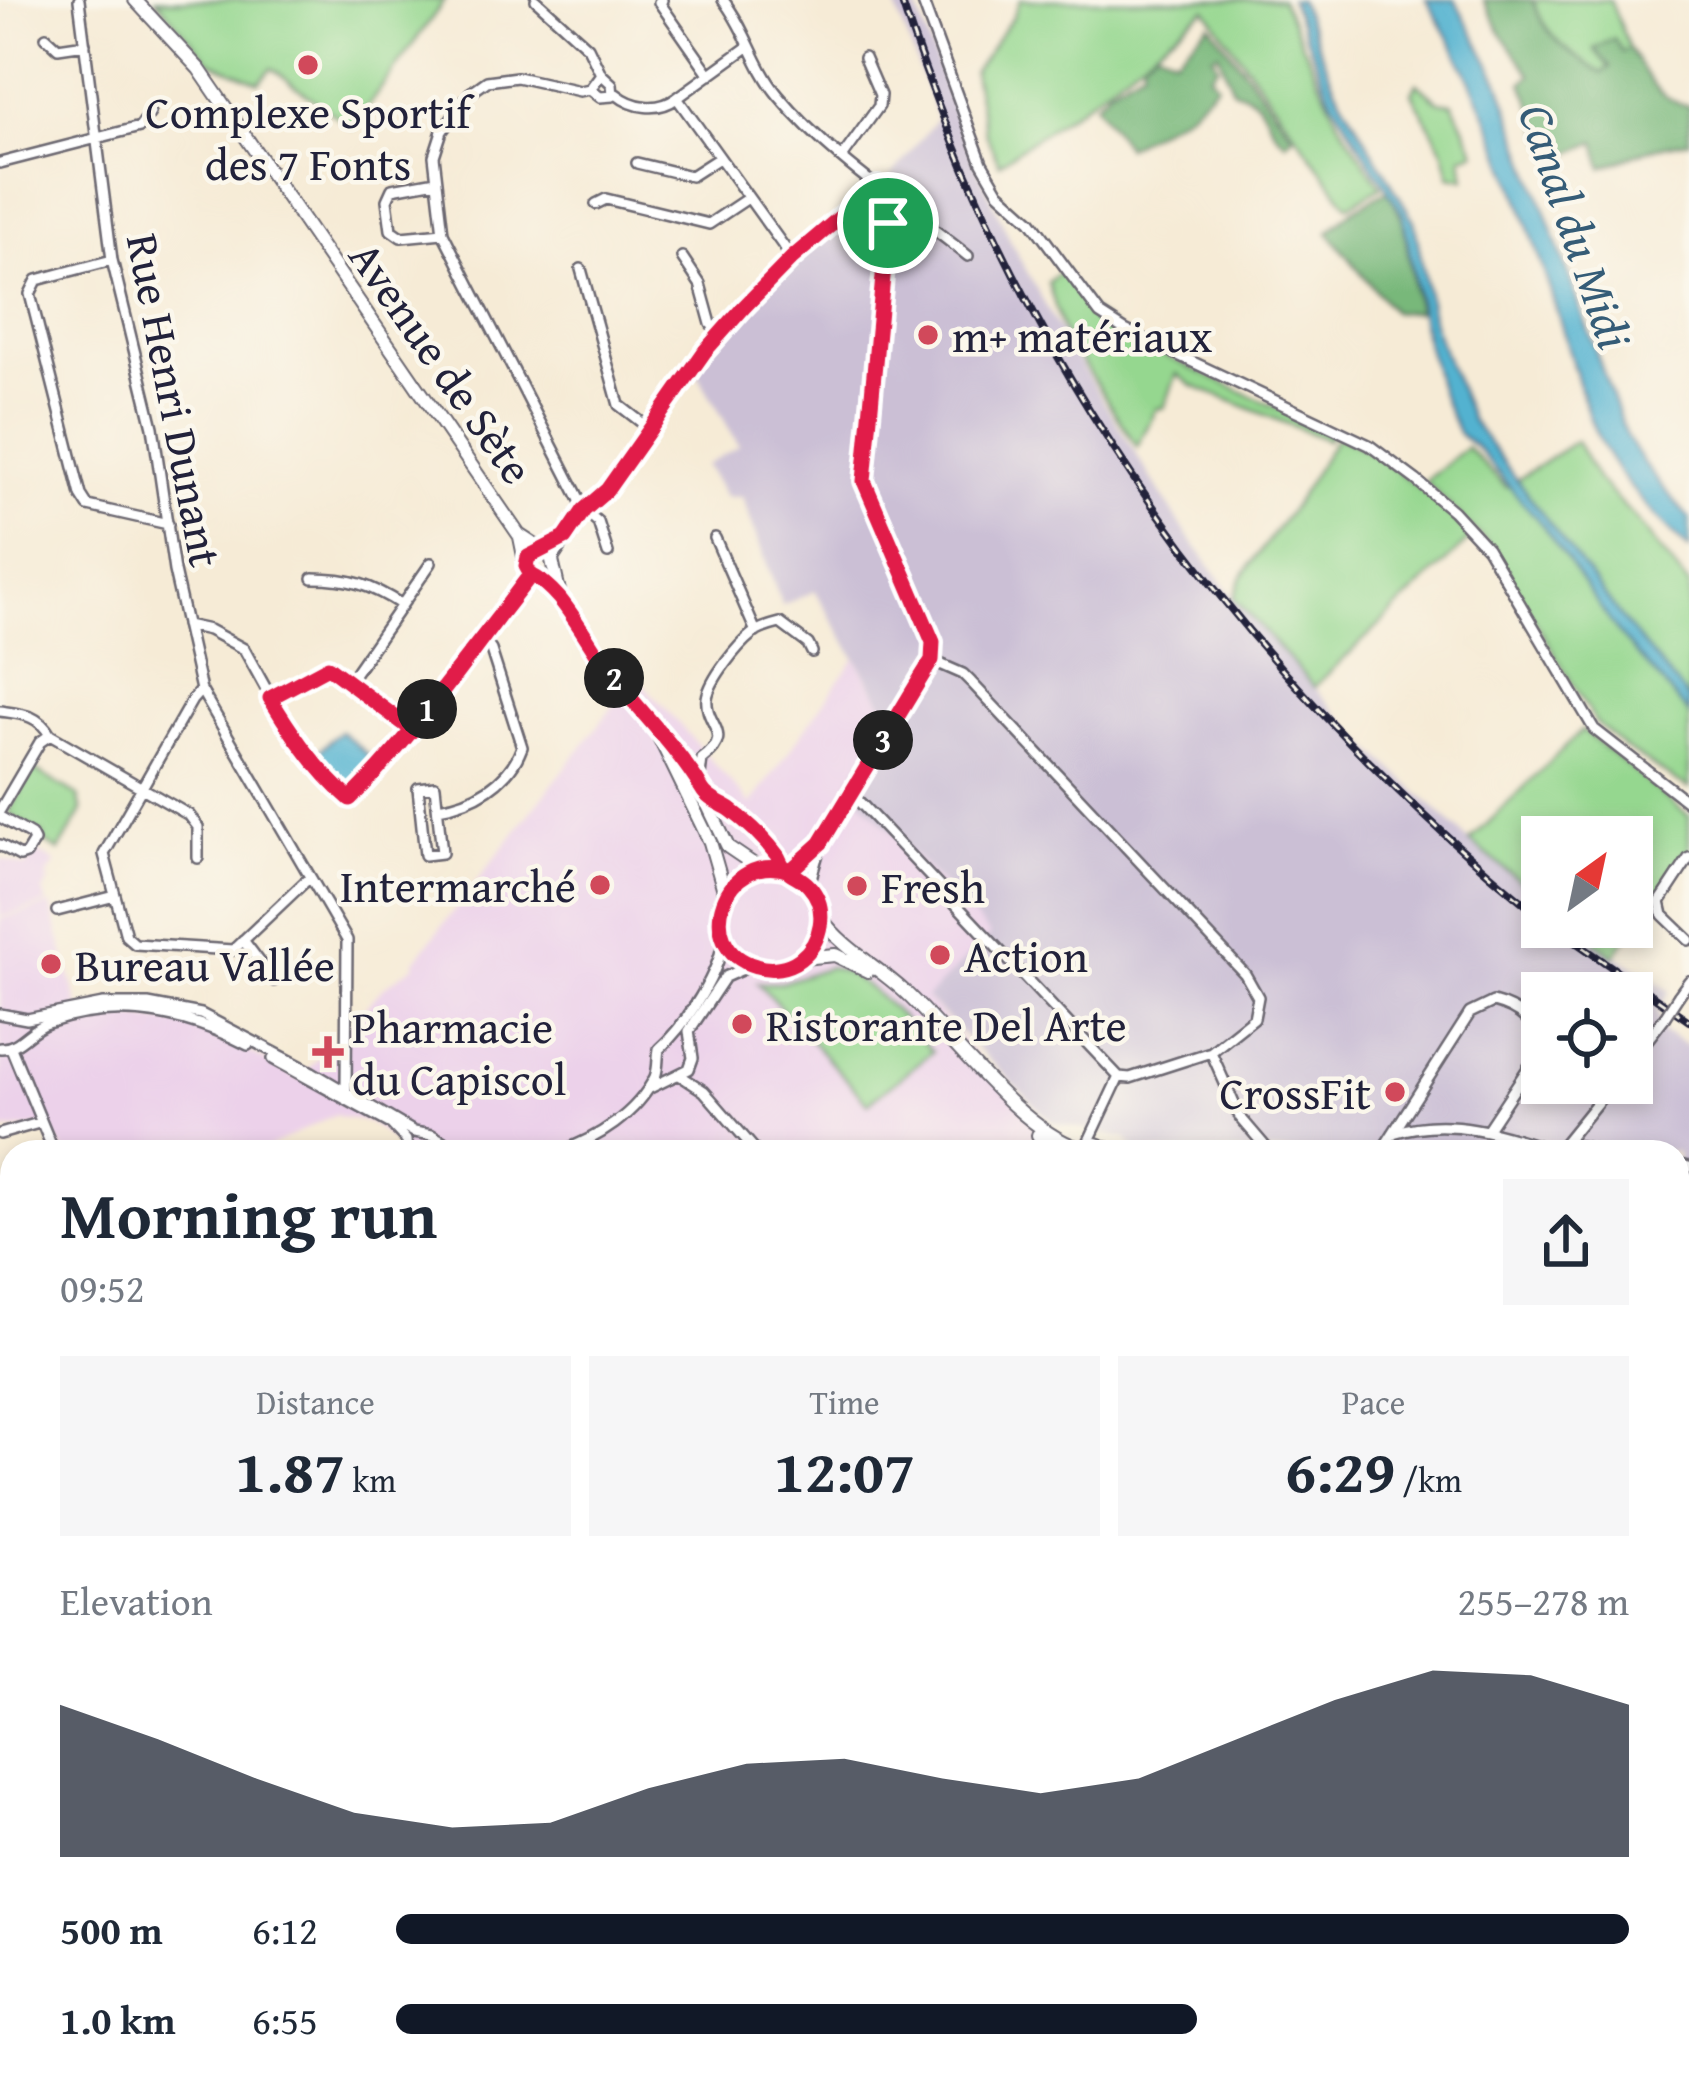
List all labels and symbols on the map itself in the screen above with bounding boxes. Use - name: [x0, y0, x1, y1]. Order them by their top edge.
- marker: Complexe Sportif des 7 Fonts: [295, 52, 321, 78]
- place label: Complexe Sportif des 7 Fonts: [145, 79, 475, 196]
- water label: Canal du Midi: [1501, 94, 1651, 358]
- pin: [837, 172, 939, 274]
- street label: Avenue de Sète: [334, 227, 550, 497]
- street label: Rue Henri Dunant: [111, 228, 239, 572]
- place label: m+ matériaux: [952, 303, 1212, 368]
- marker: m+ matériaux: [915, 322, 941, 348]
- pin: 2: [584, 648, 644, 708]
- pin: 1: [397, 679, 457, 739]
- pin: 3: [853, 710, 913, 770]
- north arrow: [1521, 816, 1653, 948]
- place label: Intermarché: [340, 853, 576, 918]
- place label: Fresh: [881, 854, 985, 919]
- marker: Intermarché: [587, 872, 613, 898]
- marker: Fresh: [844, 873, 870, 899]
- place label: Action: [964, 923, 1088, 988]
- place label: Bureau Vallée: [75, 932, 335, 997]
- marker: Action: [927, 942, 953, 968]
- marker: Bureau Vallée: [38, 951, 64, 977]
- place label: Ristorante Del Arte: [766, 992, 1127, 1057]
- place label: Pharmacie du Capiscol: [352, 994, 566, 1111]
- marker: Ristorante Del Arte: [729, 1011, 755, 1037]
- marker: Pharmacie du Capiscol: [315, 1039, 341, 1065]
- place label: CrossFit: [1220, 1060, 1371, 1125]
- marker: CrossFit: [1382, 1079, 1408, 1105]

